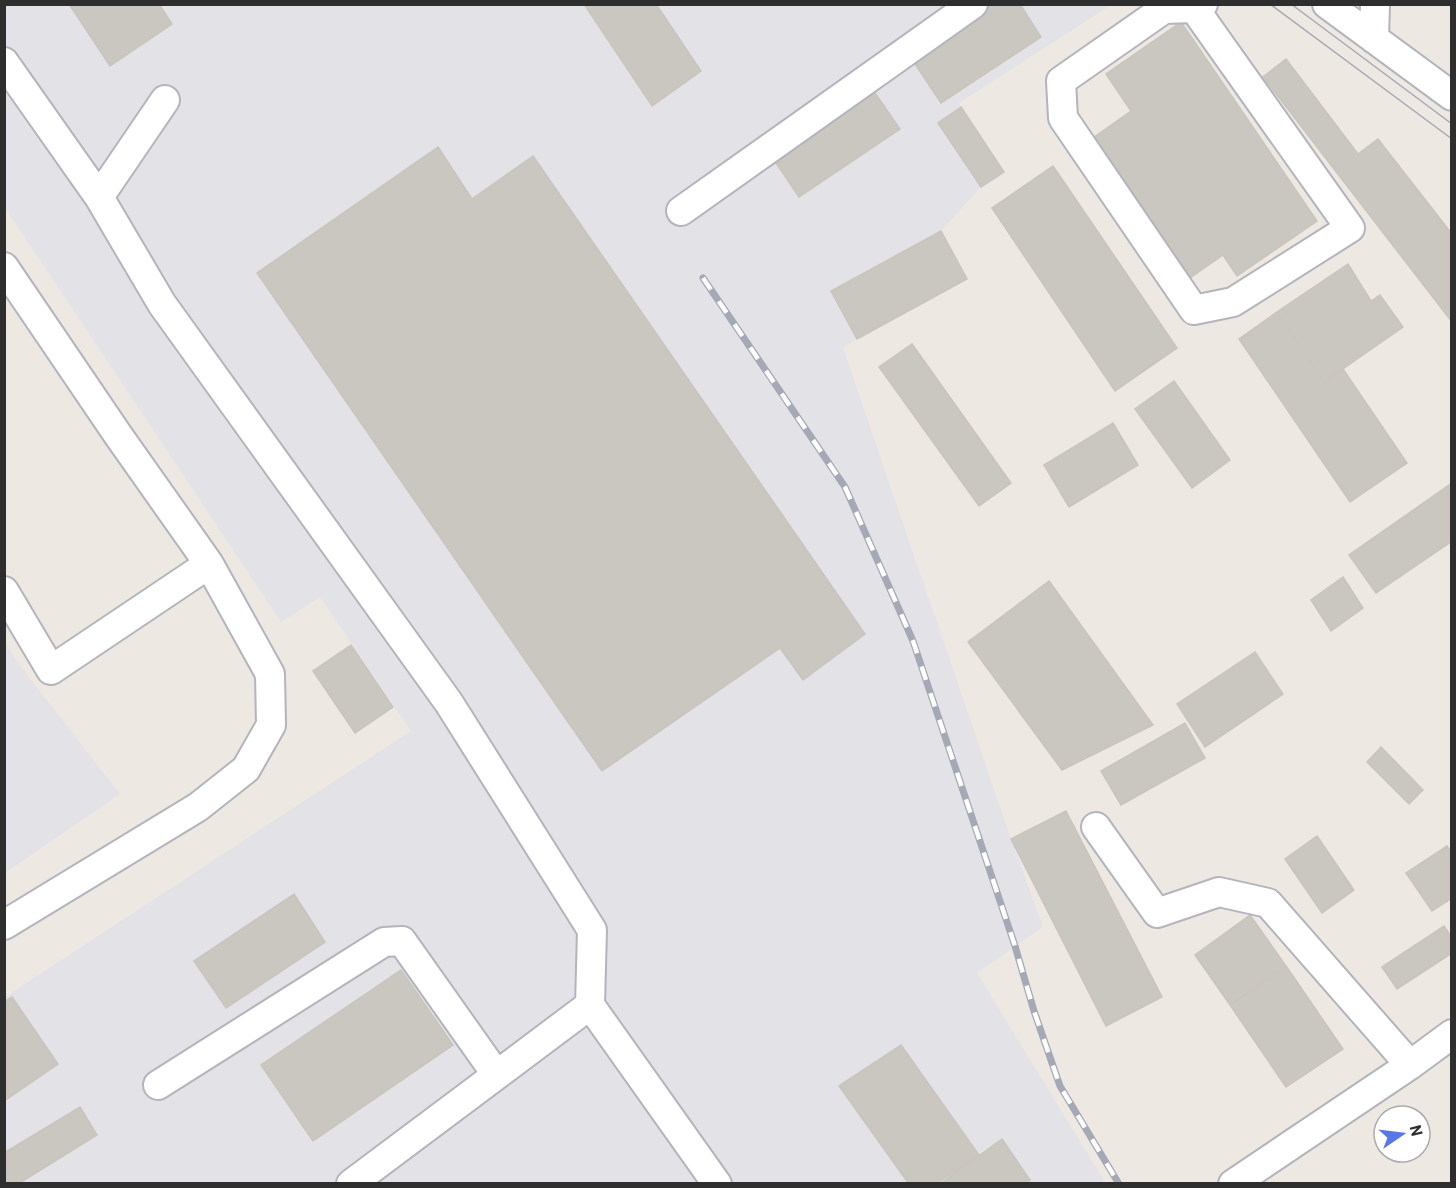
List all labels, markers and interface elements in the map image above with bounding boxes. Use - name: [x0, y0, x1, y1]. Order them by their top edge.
- north arrow: [1372, 1104, 1432, 1164]
- text: N: [1407, 1123, 1428, 1138]

